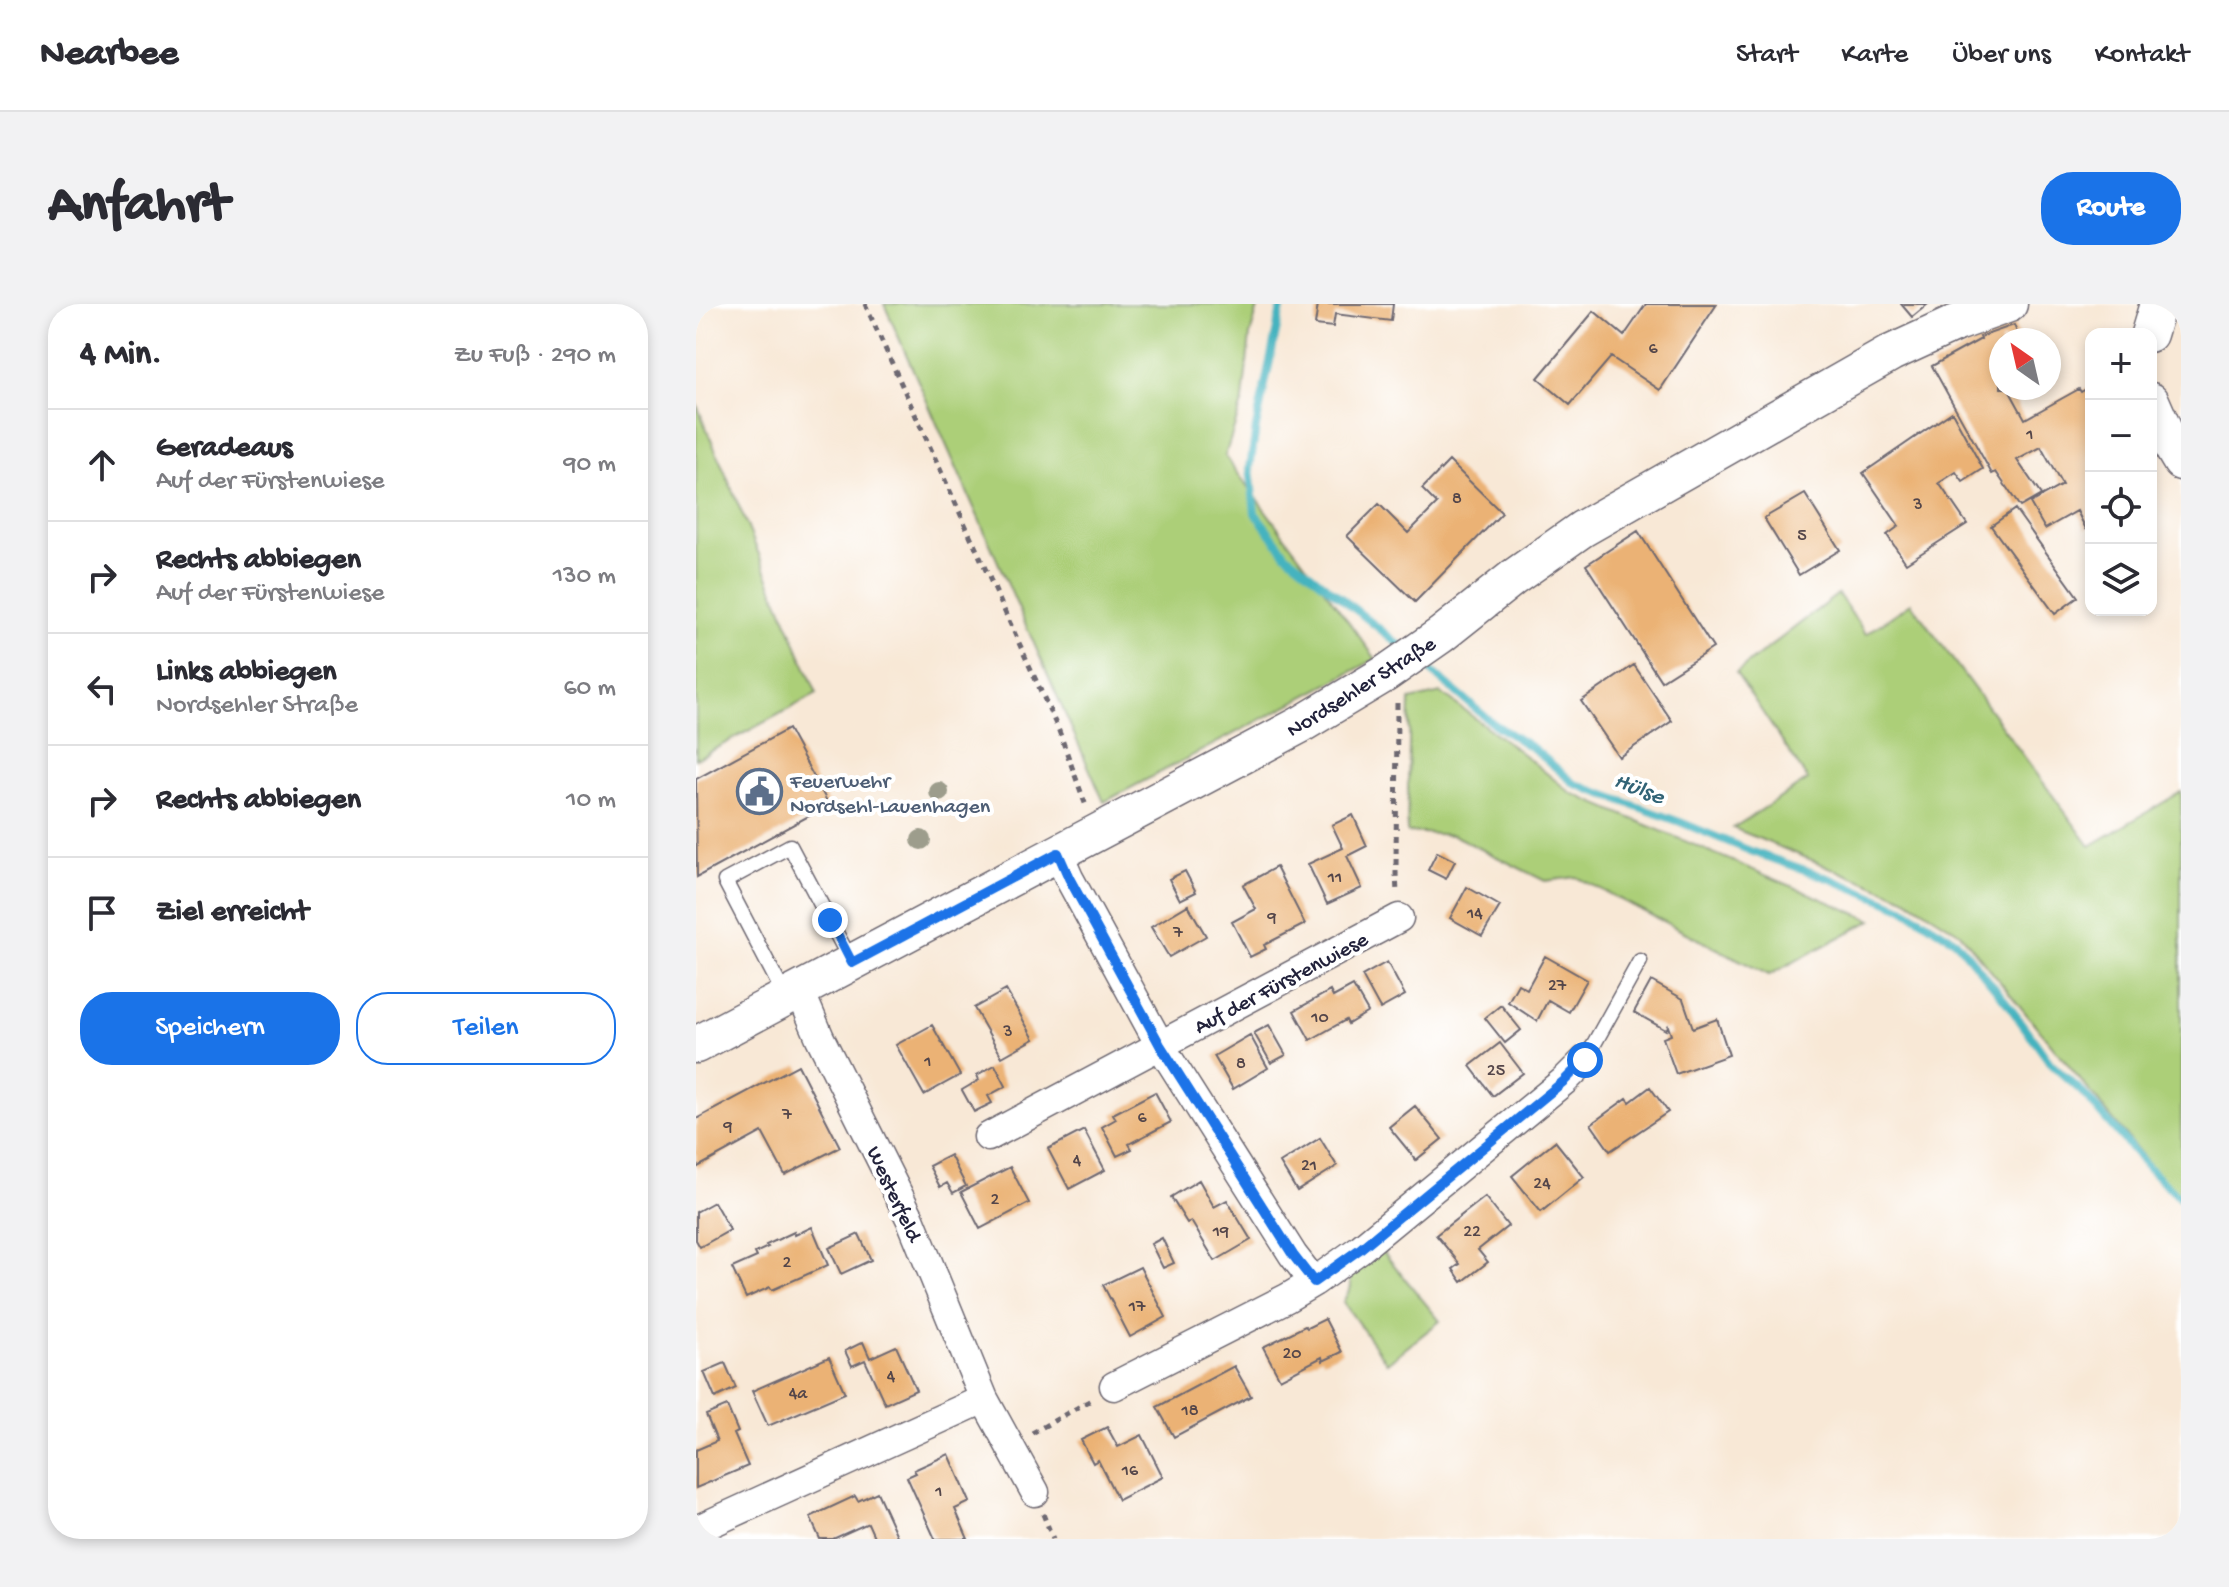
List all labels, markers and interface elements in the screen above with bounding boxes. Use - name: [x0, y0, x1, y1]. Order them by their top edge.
- text: Nearbee: [40, 33, 178, 77]
- text: Start: [1736, 39, 1797, 72]
- text: Karte: [1841, 39, 1908, 72]
- text: Über uns: [1952, 39, 2051, 72]
- text: Kontakt: [2095, 39, 2189, 72]
- button: Route: [2041, 172, 2181, 245]
- text: Anfahrt: [48, 175, 229, 241]
- north arrow: [1989, 328, 2061, 400]
- map controls: [2085, 328, 2157, 616]
- button: +: [2085, 328, 2157, 400]
- text: 4 Min.: [80, 336, 162, 376]
- house number: 6: [1648, 339, 1658, 360]
- text: Zu Fuß · 290 m: [454, 341, 616, 372]
- button: −: [2085, 400, 2157, 472]
- house number: 1: [2025, 425, 2034, 446]
- text: Geradeaus: [156, 432, 293, 467]
- icon: ahead: [80, 443, 124, 487]
- text: 90 m: [564, 450, 616, 481]
- text: Auf der Fürstenwiese: [156, 467, 385, 498]
- button: locate: [2085, 472, 2157, 544]
- house number: 8: [1452, 489, 1462, 510]
- house number: 3: [1912, 495, 1923, 516]
- house number: 5: [1797, 526, 1807, 547]
- text: Rechts abbiegen: [156, 544, 361, 579]
- button: layers: [2085, 544, 2157, 616]
- icon: right: [80, 555, 124, 599]
- text: 130 m: [553, 562, 616, 593]
- text: Auf der Fürstenwiese: [156, 579, 385, 610]
- street label: Nordsehler Straße: [1283, 632, 1442, 745]
- text: Links abbiegen: [156, 656, 336, 691]
- icon: left: [80, 667, 124, 711]
- text: 60 m: [563, 674, 616, 705]
- text: Nordsehler Straße: [156, 691, 358, 722]
- public building icon: Feuerwehr Nordsehl-Lauenhagen: [735, 768, 783, 816]
- water label: Hülse: [1610, 768, 1669, 814]
- place label: Feuerwehr Nordsehl-Lauenhagen: [789, 770, 991, 821]
- icon: right: [80, 779, 124, 823]
- text: Rechts abbiegen: [156, 784, 361, 819]
- text: 10 m: [566, 786, 616, 817]
- house number: 11: [1327, 868, 1342, 889]
- icon: arrive: [80, 891, 124, 935]
- text: Ziel erreicht: [156, 896, 308, 931]
- route end: [812, 902, 848, 938]
- house number: 14: [1466, 904, 1483, 925]
- house number: 9: [1266, 908, 1277, 929]
- house number: 7: [1172, 923, 1183, 944]
- street label: Auf der Fürstenwiese: [1190, 927, 1374, 1041]
- house number: 27: [1548, 976, 1567, 997]
- button: Speichern: [80, 992, 340, 1065]
- button: Teilen: [356, 992, 616, 1065]
- house number: 10: [1310, 1008, 1329, 1029]
- house number: 3: [1002, 1022, 1013, 1043]
- route start: [1567, 1042, 1603, 1078]
- house number: 1: [923, 1052, 932, 1073]
- house number: 8: [1236, 1054, 1246, 1075]
- house number: 25: [1487, 1061, 1505, 1082]
- house number: 7: [781, 1105, 792, 1126]
- house number: 6: [1137, 1108, 1147, 1129]
- house number: 9: [722, 1117, 733, 1138]
- street label: Westerfeld: [859, 1143, 927, 1248]
- house number: 4: [1073, 1151, 1082, 1172]
- house number: 21: [1301, 1156, 1317, 1177]
- house number: 24: [1533, 1174, 1551, 1195]
- house number: 2: [991, 1190, 1000, 1211]
- house number: 19: [1212, 1222, 1229, 1243]
- house number: 22: [1463, 1222, 1481, 1243]
- house number: 2: [783, 1253, 792, 1274]
- house number: 17: [1128, 1297, 1146, 1318]
- house number: 20: [1282, 1344, 1302, 1365]
- house number: 4: [887, 1367, 896, 1388]
- house number: 4a: [789, 1384, 808, 1405]
- house number: 18: [1180, 1401, 1199, 1422]
- house number: 16: [1121, 1461, 1139, 1482]
- house number: 1: [934, 1482, 943, 1503]

